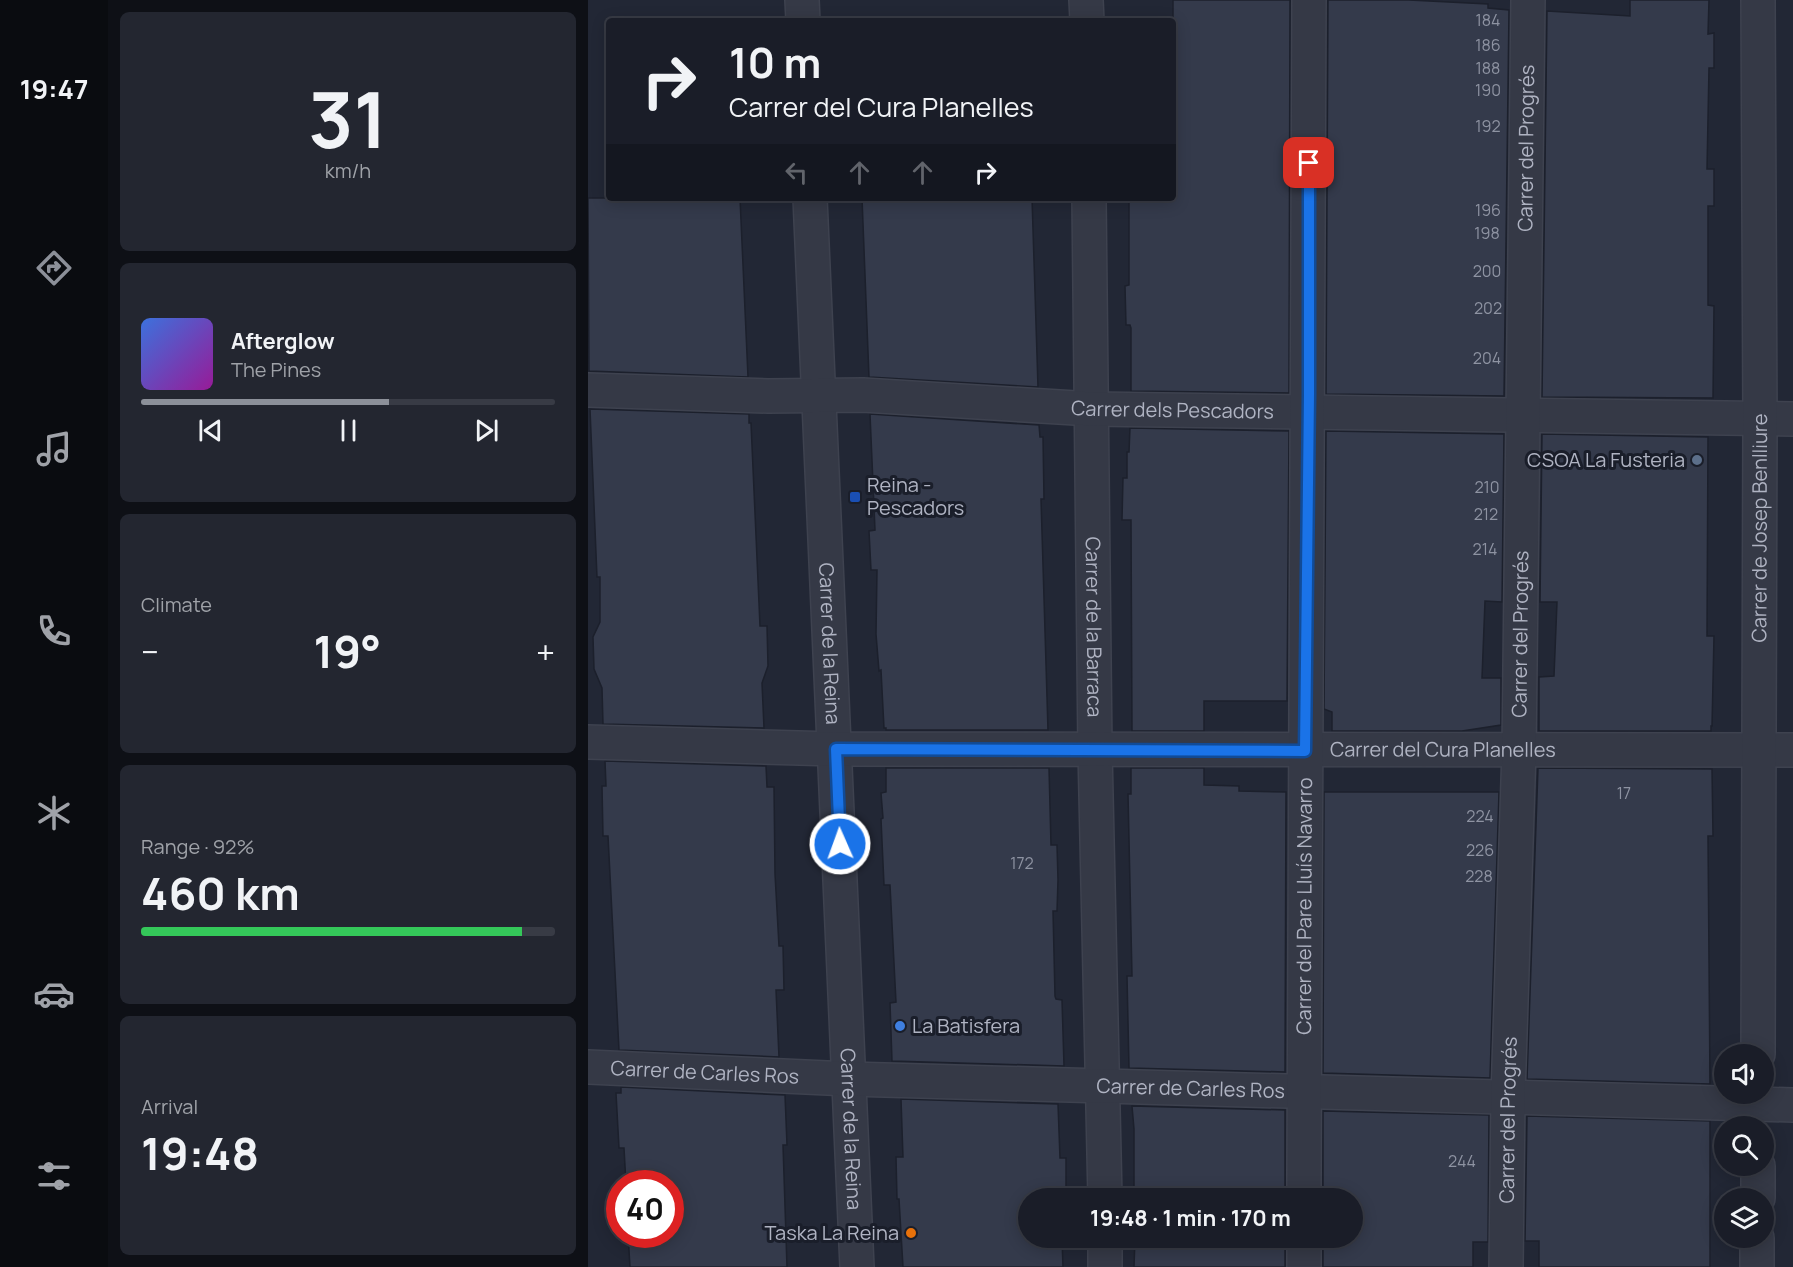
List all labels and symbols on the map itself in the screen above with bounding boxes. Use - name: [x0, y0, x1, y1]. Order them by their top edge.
- house number: 184: [1476, 9, 1500, 31]
- house number: 186: [1475, 34, 1501, 56]
- house number: 188: [1476, 57, 1500, 79]
- street label: Carrer del Progrés: [1511, 65, 1540, 232]
- house number: 190: [1475, 79, 1501, 101]
- house number: 192: [1475, 115, 1501, 137]
- pin: [1283, 137, 1334, 188]
- house number: 196: [1475, 199, 1501, 221]
- house number: 198: [1474, 222, 1500, 244]
- house number: 200: [1473, 260, 1501, 282]
- house number: 202: [1474, 297, 1502, 319]
- house number: 204: [1473, 347, 1501, 369]
- street label: Carrer dels Pescadors: [1070, 394, 1274, 425]
- street label: Carrer de Josep Benlliure: [1745, 413, 1773, 643]
- place label: CSOA La Fusteria: [1527, 446, 1685, 473]
- marker: CSOA La Fusteria: [1690, 453, 1704, 467]
- place label: Reina - Pescadors: [867, 471, 964, 521]
- house number: 210: [1474, 476, 1500, 498]
- marker: Reina - Pescadors: [848, 490, 862, 504]
- house number: 212: [1474, 503, 1498, 525]
- street label: Carrer de la Barraca: [1080, 537, 1109, 717]
- house number: 214: [1473, 538, 1497, 560]
- street label: Carrer del Progrés: [1505, 551, 1534, 718]
- street label: Carrer de la Reina: [813, 562, 847, 725]
- street label: Carrer del Cura Planelles: [1330, 736, 1556, 763]
- street label: Carrer del Pare Lluís Navarro: [1290, 777, 1318, 1035]
- house number: 17: [1617, 782, 1631, 804]
- house number: 224: [1466, 805, 1494, 827]
- position arrow: [808, 812, 872, 876]
- house number: 226: [1466, 839, 1494, 861]
- house number: 172: [1010, 852, 1034, 874]
- house number: 228: [1465, 865, 1493, 887]
- place label: La Batisfera: [912, 1012, 1020, 1039]
- marker: La Batisfera: [893, 1019, 907, 1033]
- street label: Carrer del Progrés: [1493, 1036, 1523, 1204]
- street label: Carrer de la Reina: [834, 1048, 868, 1211]
- street label: Carrer de Carles Ros: [610, 1054, 800, 1090]
- street label: Carrer de Carles Ros: [1096, 1072, 1285, 1104]
- house number: 244: [1448, 1150, 1476, 1172]
- speed limit sign: 40: [606, 1170, 684, 1248]
- place label: Taska La Reina: [765, 1219, 899, 1246]
- marker: Taska La Reina: [904, 1226, 918, 1240]

